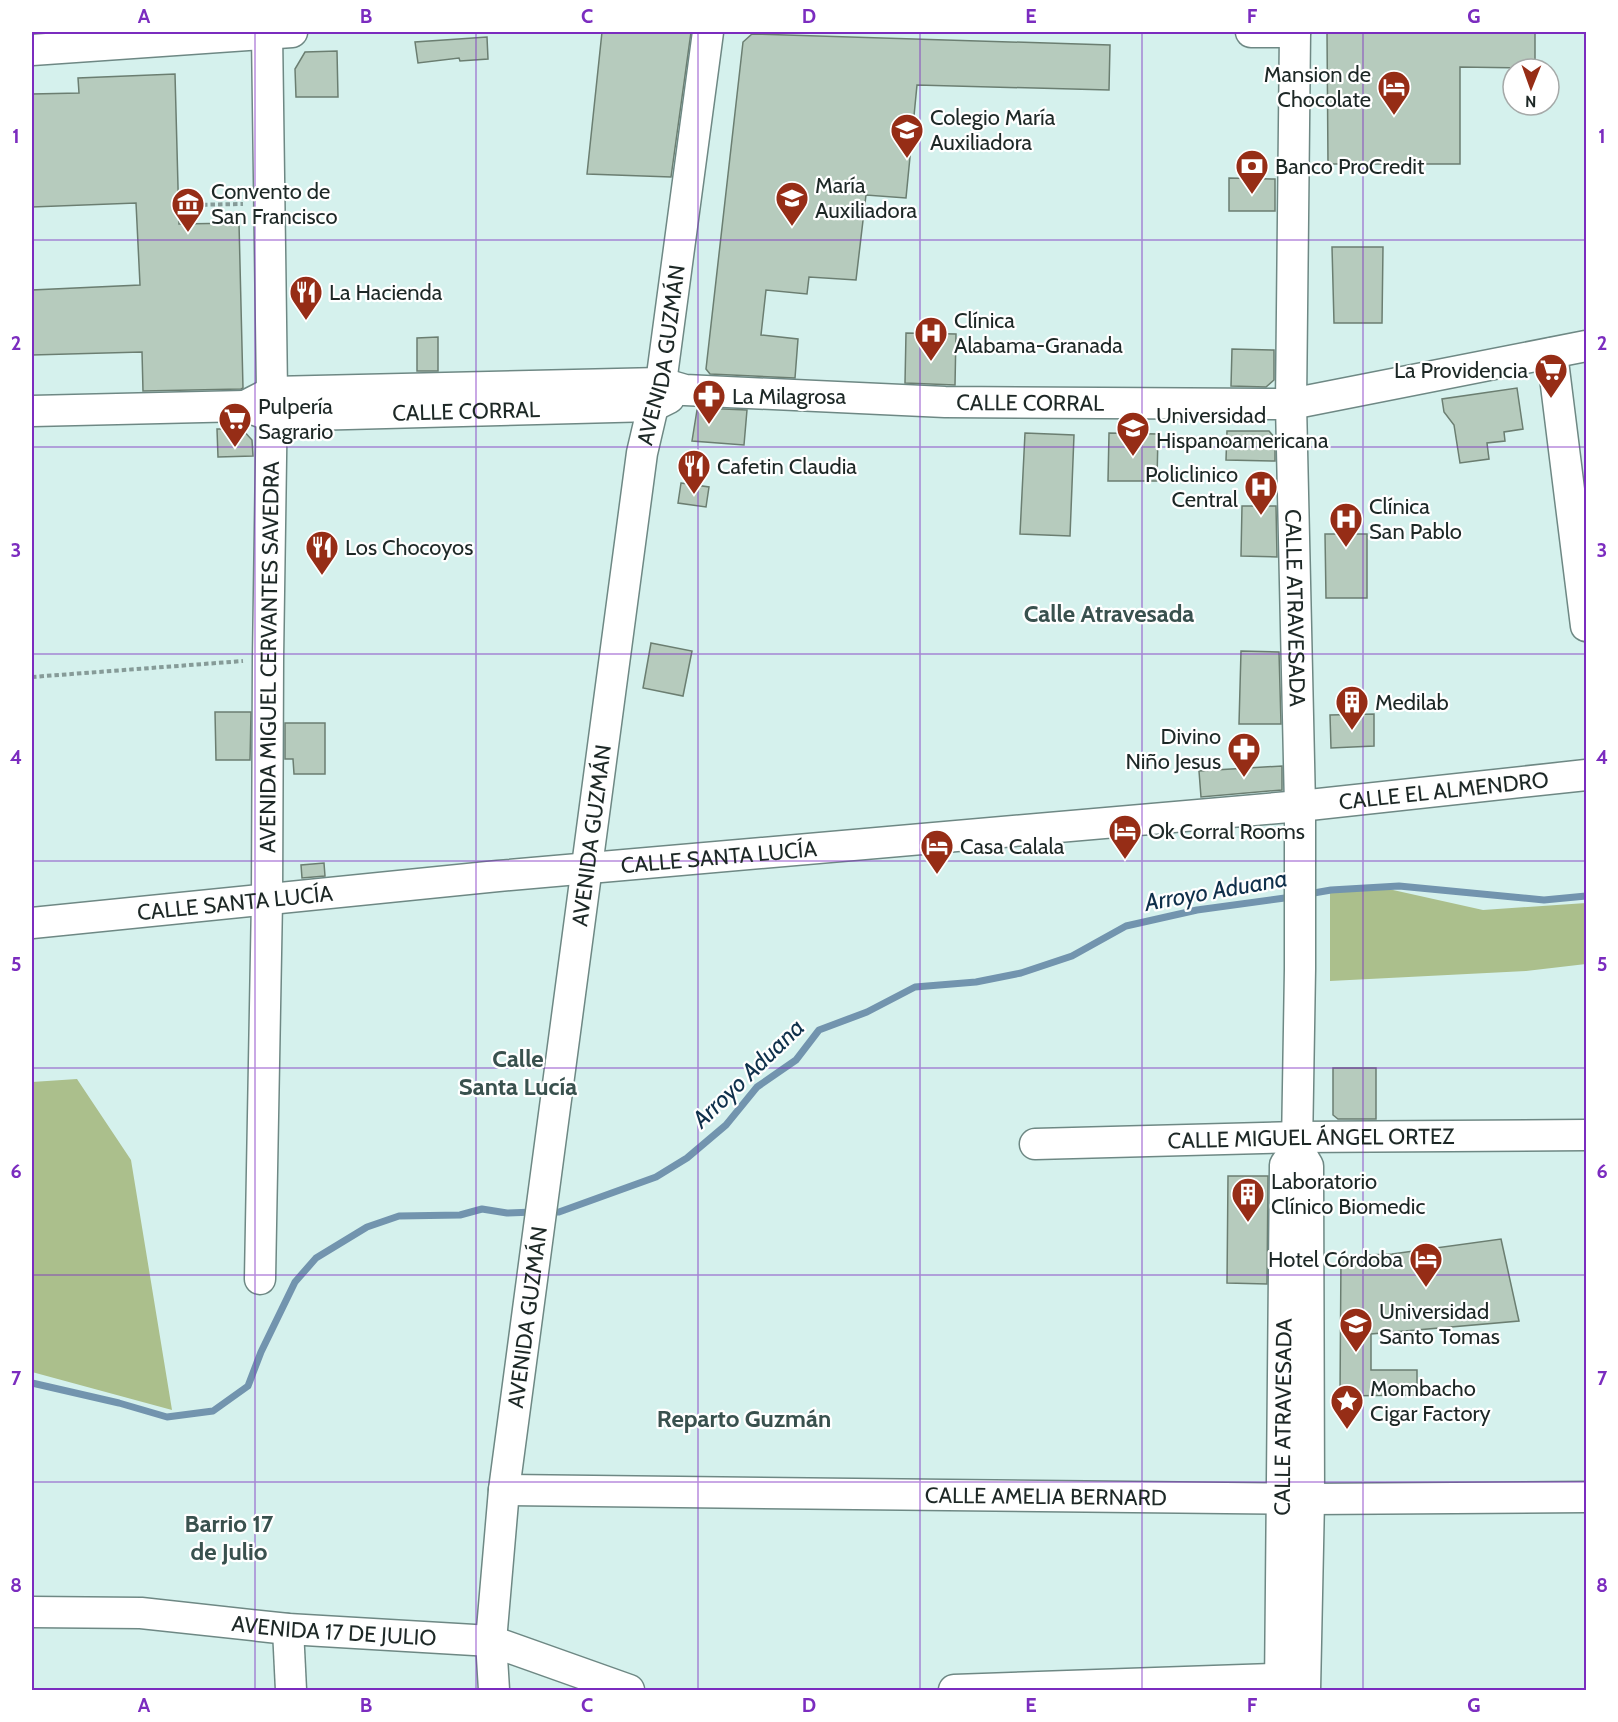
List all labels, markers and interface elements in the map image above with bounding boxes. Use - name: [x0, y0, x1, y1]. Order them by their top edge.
- text: A: [138, 4, 151, 28]
- text: B: [360, 4, 372, 28]
- text: C: [581, 4, 593, 28]
- text: D: [802, 4, 816, 28]
- text: E: [1025, 4, 1037, 28]
- text: F: [1247, 4, 1258, 28]
- text: G: [1467, 4, 1481, 28]
- north arrow: [1501, 57, 1561, 117]
- place label: Mansion de Chocolate: [1264, 61, 1371, 113]
- hotel icon: Mansion de Chocolate: [1376, 69, 1412, 116]
- text: N: [1525, 92, 1537, 111]
- place label: Colegio María Auxiliadora: [930, 104, 1056, 156]
- school or university icon: Colegio María Auxiliadora: [889, 112, 925, 159]
- text: 1: [12, 124, 20, 148]
- text: 1: [1598, 124, 1606, 148]
- bank icon: Banco ProCredit: [1234, 148, 1270, 195]
- place label: Banco ProCredit: [1275, 153, 1425, 180]
- place label: María Auxiliadora: [815, 172, 917, 224]
- place label: Convento de San Francisco: [211, 178, 338, 230]
- school or university icon: María Auxiliadora: [774, 180, 810, 227]
- museum icon: Convento de San Francisco: [170, 186, 206, 233]
- street label: AVENIDA GUZMÁN: [631, 263, 690, 448]
- restaurant icon: La Hacienda: [288, 274, 324, 321]
- place label: La Hacienda: [329, 279, 443, 306]
- place label: Clínica Alabama-Granada: [954, 307, 1123, 359]
- hospital icon: Clínica Alabama-Granada: [913, 315, 949, 362]
- text: 2: [11, 331, 21, 355]
- text: 2: [1597, 331, 1607, 355]
- supermarket icon: La Providencia: [1533, 352, 1569, 399]
- place label: La Providencia: [1394, 357, 1528, 384]
- pharmacy icon: La Milagrosa: [691, 378, 727, 425]
- place label: La Milagrosa: [732, 383, 846, 410]
- street label: CALLE CORRAL: [956, 389, 1104, 416]
- place label: Pulpería Sagrario: [258, 393, 333, 445]
- street label: CALLE CORRAL: [392, 395, 540, 426]
- supermarket icon: Pulpería Sagrario: [217, 401, 253, 448]
- place label: Universidad Hispanoamericana: [1156, 402, 1329, 454]
- school or university icon: Universidad Hispanoamericana: [1115, 410, 1151, 457]
- restaurant icon: Cafetin Claudia: [676, 448, 712, 495]
- place label: Cafetin Claudia: [717, 453, 857, 480]
- street label: AVENIDA MIGUEL CERVANTES SAVEDRA: [254, 461, 284, 853]
- place label: Policlinico Central: [1145, 461, 1239, 513]
- hospital icon: Policlinico Central: [1243, 469, 1279, 516]
- place label: Clínica San Pablo: [1369, 493, 1462, 545]
- hospital icon: Clínica San Pablo: [1328, 501, 1364, 548]
- street label: CALLE ATRAVESADA: [1280, 509, 1311, 707]
- restaurant icon: Los Chocoyos: [304, 529, 340, 576]
- place label: Los Chocoyos: [345, 534, 473, 561]
- text: 3: [11, 538, 21, 562]
- text: 3: [1597, 538, 1607, 562]
- district label: Calle Atravesada: [1024, 599, 1194, 628]
- building icon: Medilab: [1334, 684, 1370, 731]
- place label: Medilab: [1375, 689, 1449, 716]
- place label: Divino Niño Jesus: [1125, 723, 1221, 775]
- pharmacy icon: Divino Niño Jesus: [1226, 731, 1262, 778]
- street label: AVENIDA GUZMÁN: [566, 743, 617, 928]
- text: 4: [10, 745, 22, 769]
- text: 4: [1596, 745, 1608, 769]
- street label: CALLE EL ALMENDRO: [1337, 766, 1550, 815]
- hotel icon: Ok Corral Rooms: [1107, 813, 1143, 860]
- place label: Ok Corral Rooms: [1148, 818, 1305, 845]
- hotel icon: Casa Calala: [919, 828, 955, 875]
- place label: Casa Calala: [960, 833, 1065, 860]
- street label: CALLE SANTA LUCÍA: [620, 835, 818, 879]
- water label: Arroyo Aduana: [1141, 863, 1290, 917]
- street label: CALLE SANTA LUCÍA: [136, 879, 335, 926]
- text: 5: [11, 952, 21, 976]
- text: 5: [1597, 952, 1607, 976]
- water label: Arroyo Aduana: [685, 1012, 810, 1134]
- district label: Calle Santa Lucía: [459, 1044, 577, 1101]
- street label: CALLE MIGUEL ÁNGEL ORTEZ: [1167, 1122, 1454, 1154]
- text: 6: [10, 1159, 22, 1183]
- text: 6: [1596, 1159, 1608, 1183]
- place label: Laboratorio Clínico Biomedic: [1271, 1168, 1425, 1220]
- building icon: Laboratorio Clínico Biomedic: [1230, 1176, 1266, 1223]
- street label: AVENIDA GUZMÁN: [502, 1225, 552, 1410]
- hotel icon: Hotel Córdoba: [1408, 1241, 1444, 1288]
- place label: Hotel Córdoba: [1268, 1246, 1403, 1273]
- place label: Universidad Santo Tomas: [1379, 1298, 1500, 1350]
- school or university icon: Universidad Santo Tomas: [1338, 1306, 1374, 1353]
- street label: CALLE ATRAVESADA: [1268, 1318, 1297, 1516]
- text: 7: [11, 1366, 22, 1390]
- text: 7: [1597, 1366, 1608, 1390]
- place label: Mombacho Cigar Factory: [1370, 1375, 1491, 1427]
- place icon: Mombacho Cigar Factory: [1329, 1383, 1365, 1430]
- district label: Reparto Guzmán: [657, 1404, 831, 1433]
- street label: CALLE AMELIA BERNARD: [925, 1481, 1167, 1511]
- district label: Barrio 17 de Julio: [185, 1509, 274, 1566]
- text: 8: [10, 1573, 22, 1597]
- text: 8: [1596, 1573, 1608, 1597]
- street label: AVENIDA 17 DE JULIO: [230, 1609, 437, 1651]
- text: A: [138, 1693, 151, 1717]
- text: B: [360, 1693, 372, 1717]
- text: C: [581, 1693, 593, 1717]
- text: D: [802, 1693, 816, 1717]
- text: E: [1025, 1693, 1037, 1717]
- text: F: [1247, 1693, 1258, 1717]
- text: G: [1467, 1693, 1481, 1717]

